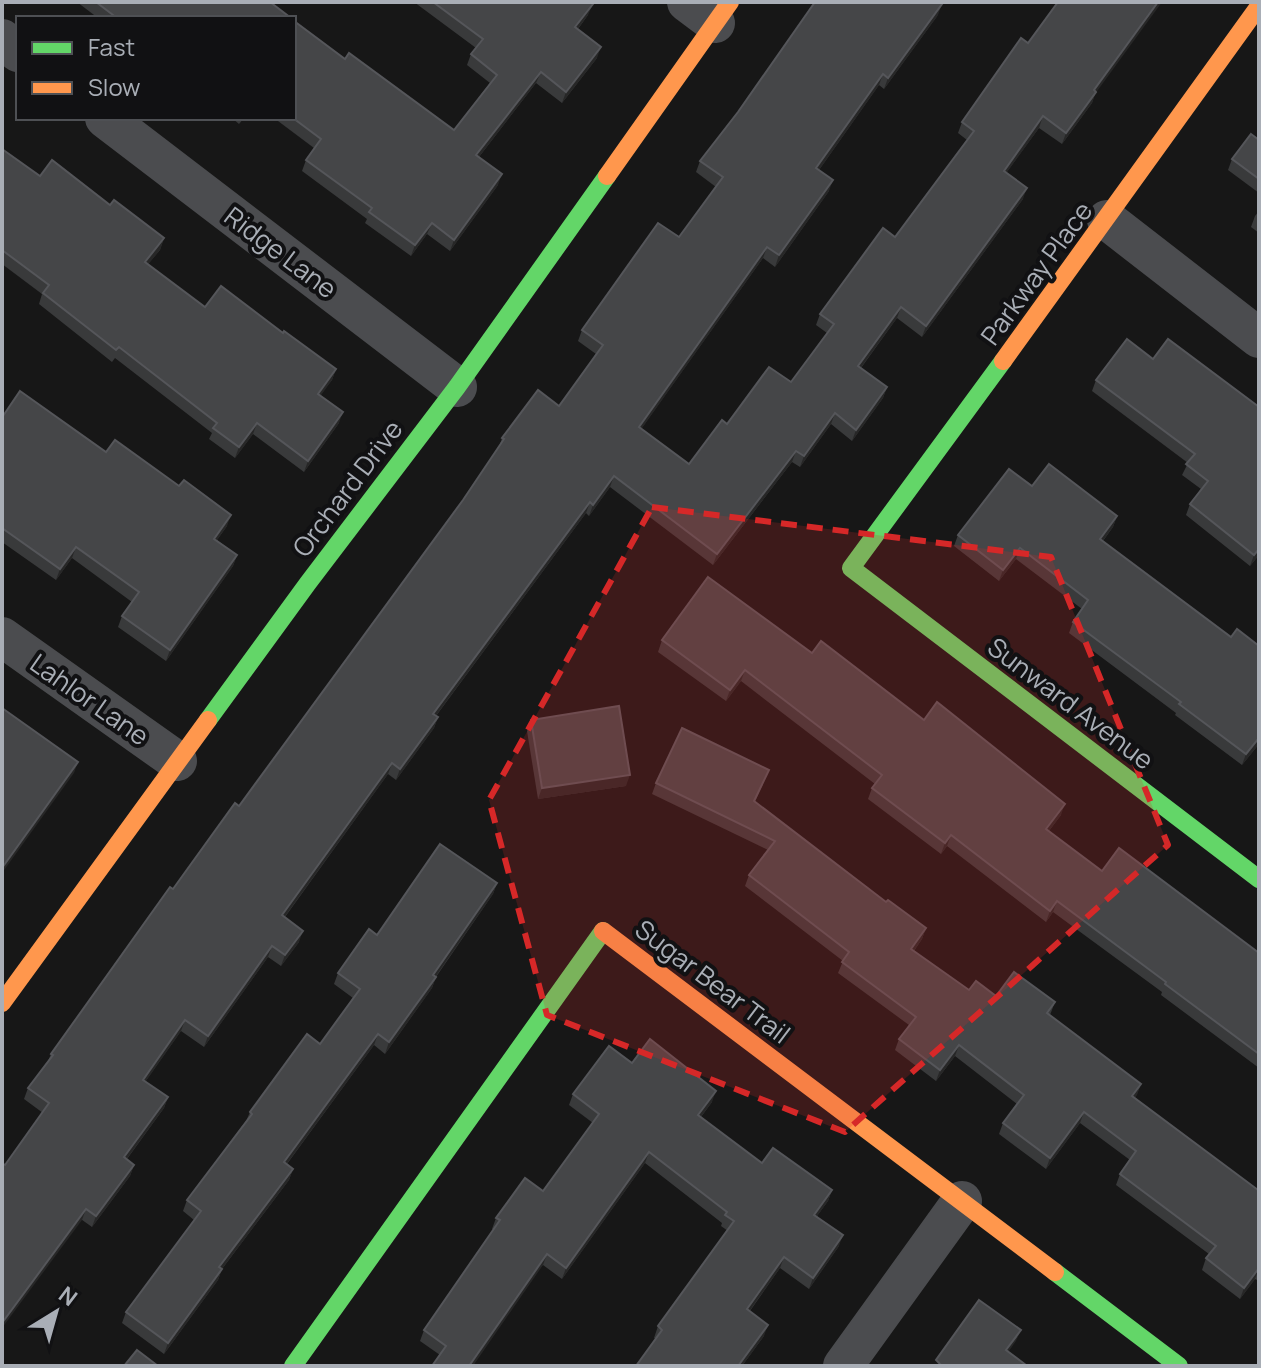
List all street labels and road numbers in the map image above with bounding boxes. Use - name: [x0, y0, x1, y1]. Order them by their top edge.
- street label: Parkway Place: [972, 194, 1100, 352]
- street label: Ridge Lane: [217, 198, 345, 306]
- street label: Orchard Drive: [284, 412, 410, 564]
- street label: Sunward Avenue: [981, 629, 1161, 777]
- street label: Lahlor Lane: [23, 645, 157, 753]
- street label: Sugar Bear Trail: [628, 911, 798, 1051]

